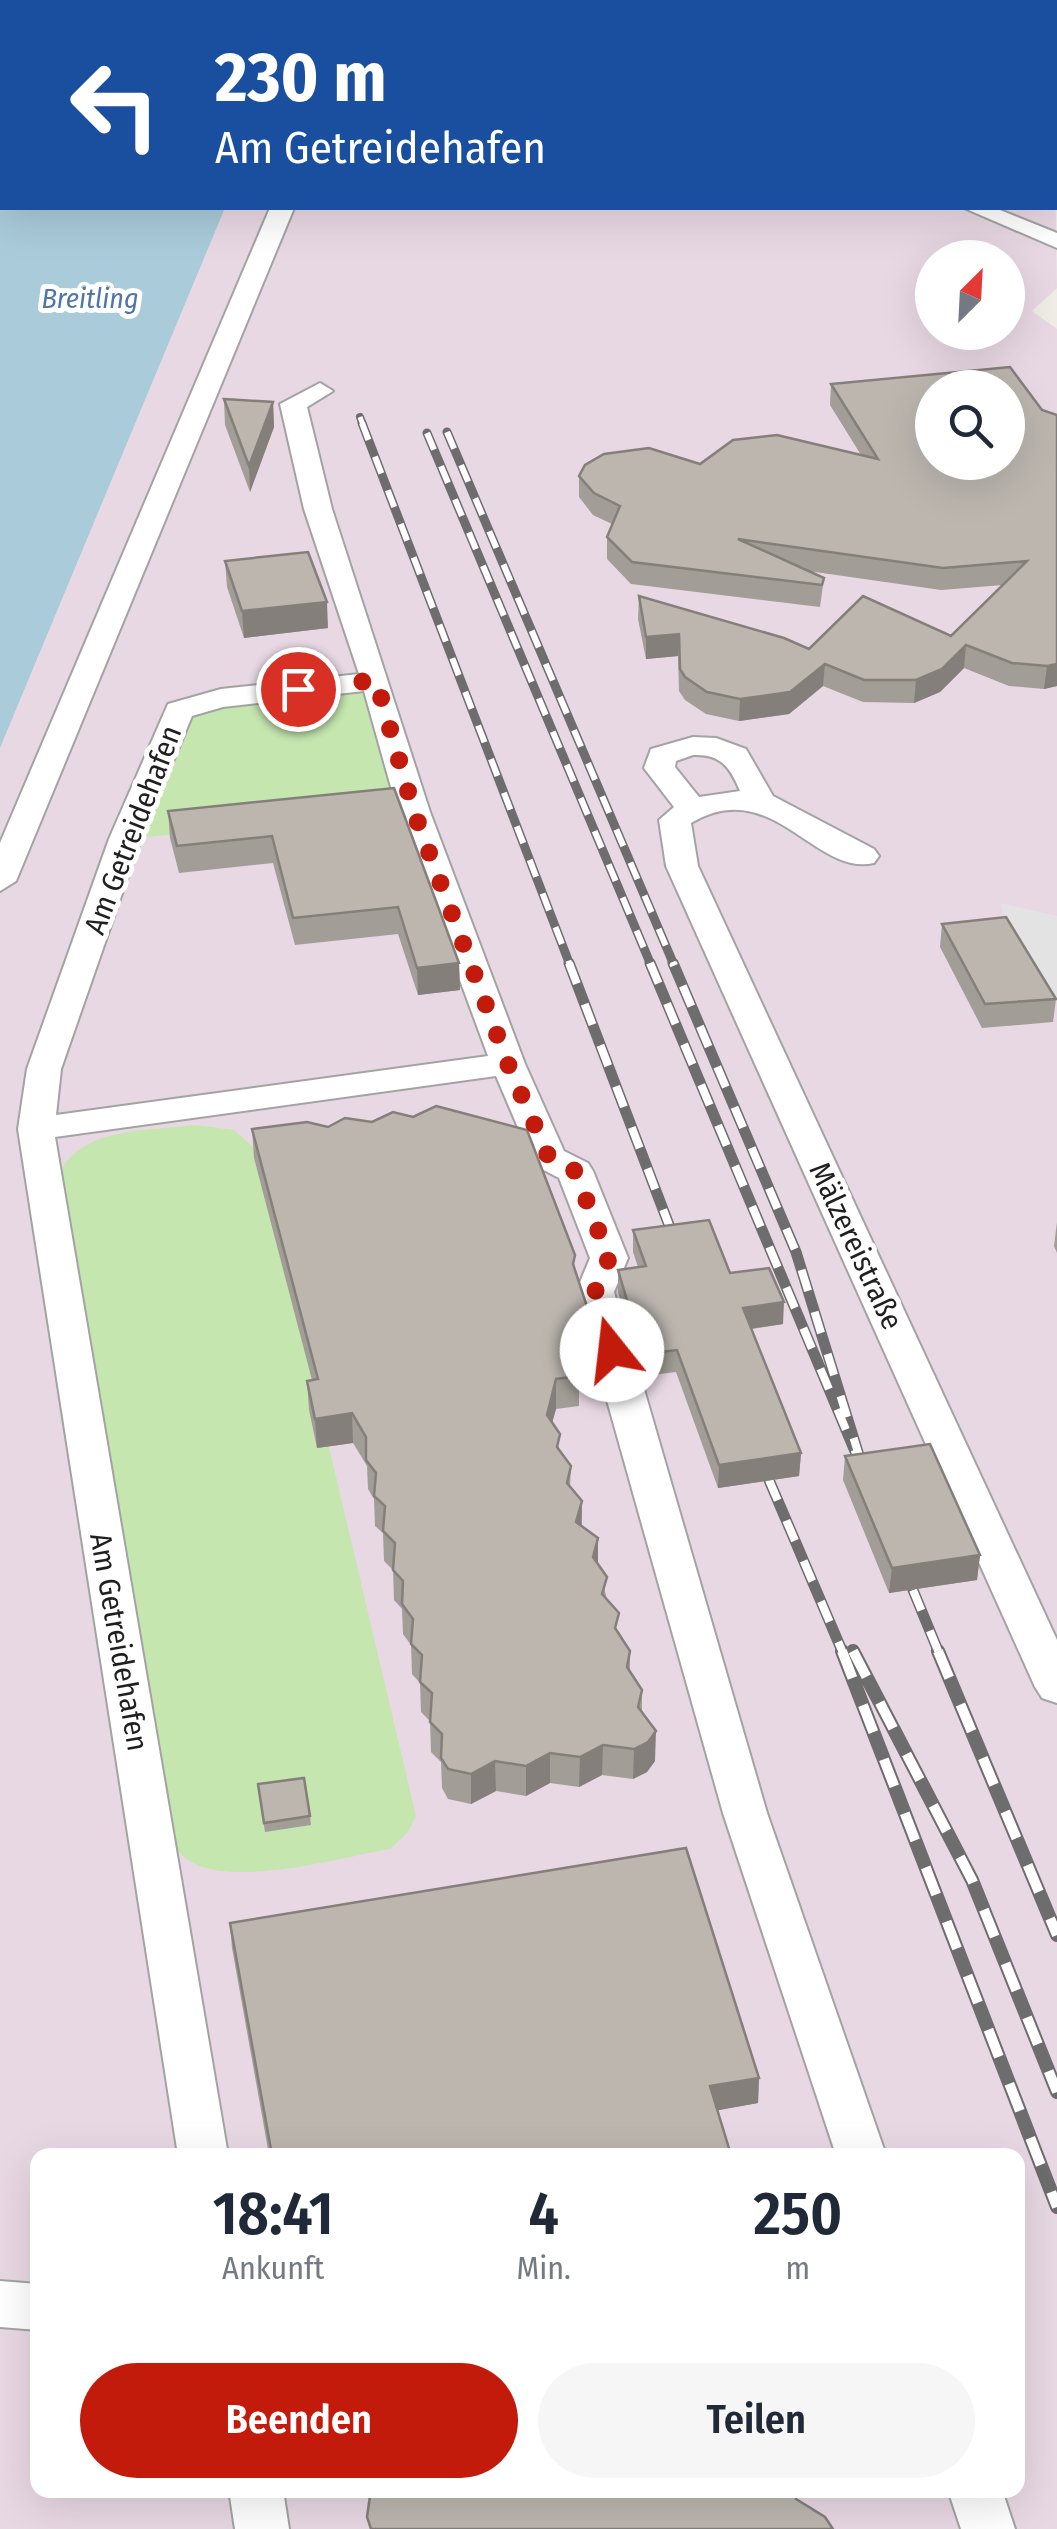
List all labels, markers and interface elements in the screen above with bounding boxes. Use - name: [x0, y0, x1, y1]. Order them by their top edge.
- text: 230 m: [215, 36, 387, 120]
- icon: left: [50, 40, 180, 170]
- text: Am Getreidehafen: [215, 121, 546, 175]
- north arrow: [915, 240, 1025, 350]
- map controls: [915, 240, 1025, 480]
- water label: Breitling: [41, 282, 139, 315]
- button: search: [915, 370, 1025, 480]
- pin: [256, 647, 341, 732]
- icon: arrive: [271, 662, 326, 717]
- street label: Am Getreidehafen: [77, 721, 189, 939]
- street label: Mälzereistraße: [802, 1157, 910, 1335]
- position arrow: [560, 1298, 664, 1402]
- street label: Am Getreidehafen: [82, 1530, 156, 1754]
- text: 18:41: [213, 2178, 334, 2250]
- text: 4: [528, 2178, 559, 2250]
- text: 250: [753, 2178, 842, 2250]
- text: Ankunft: [222, 2249, 324, 2287]
- text: Min.: [516, 2249, 571, 2287]
- text: m: [786, 2249, 810, 2287]
- button: Beenden: [80, 2363, 518, 2478]
- button: Teilen: [538, 2363, 975, 2478]

